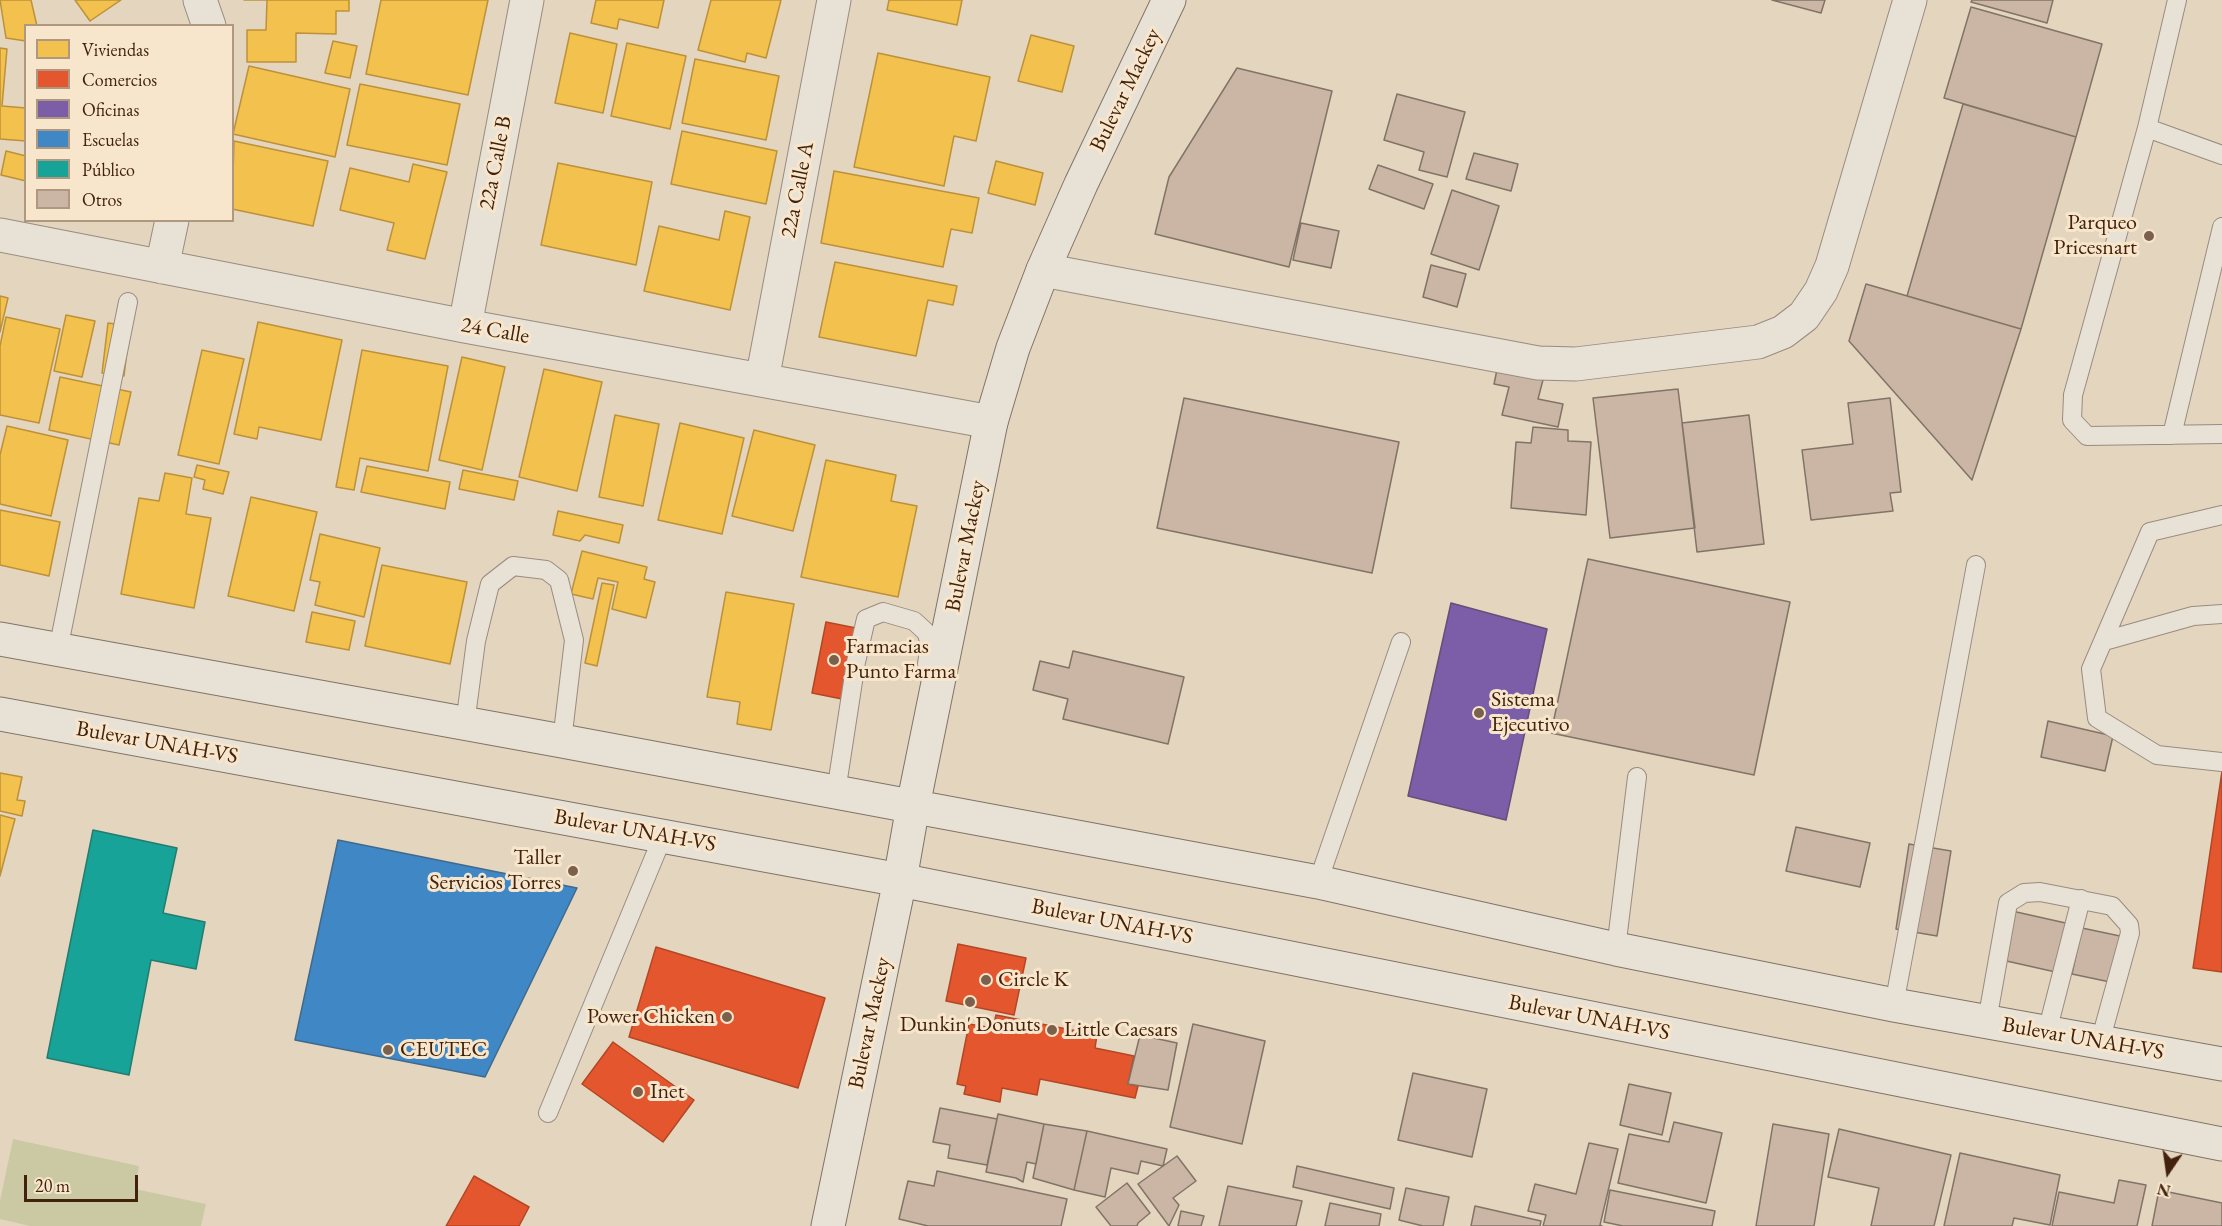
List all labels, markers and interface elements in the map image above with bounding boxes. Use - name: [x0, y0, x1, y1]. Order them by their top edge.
- legend: [24, 24, 234, 222]
- street label: Bulevar Mackey: [1085, 24, 1167, 156]
- text: Viviendas: [82, 38, 149, 61]
- text: Comercios: [82, 68, 157, 91]
- text: Oficinas: [82, 98, 139, 121]
- street label: 22a Calle B: [474, 114, 518, 212]
- text: Escuelas: [82, 128, 139, 151]
- street label: 22a Calle A: [776, 140, 820, 240]
- text: Público: [82, 158, 135, 181]
- text: Otros: [82, 188, 122, 211]
- place label: Parqueo Pricesnart: [2053, 210, 2137, 262]
- marker: Parqueo Pricesnart: [2142, 229, 2156, 243]
- street label: 24 Calle: [459, 312, 531, 350]
- street label: Bulevar Mackey: [940, 478, 992, 614]
- place label: Farmacias Punto Farma: [846, 634, 956, 686]
- marker: Farmacias Punto Farma: [827, 653, 841, 667]
- place label: Sistema Ejecutivo: [1491, 687, 1570, 738]
- marker: Sistema Ejecutivo: [1472, 706, 1486, 720]
- street label: Bulevar UNAH-VS: [74, 716, 240, 770]
- street label: Bulevar UNAH-VS: [552, 804, 718, 858]
- place label: Taller Servicios Torres: [429, 845, 561, 896]
- marker: Taller Servicios Torres: [566, 864, 580, 878]
- street label: Bulevar UNAH-VS: [1029, 893, 1195, 951]
- street label: Bulevar Mackey: [843, 955, 897, 1091]
- place label: Circle K: [998, 967, 1069, 993]
- marker: Circle K: [979, 973, 993, 987]
- street label: Bulevar UNAH-VS: [1506, 989, 1672, 1047]
- marker: Dunkin' Donuts: [963, 995, 977, 1009]
- place label: Power Chicken: [587, 1004, 715, 1030]
- marker: Power Chicken: [720, 1010, 734, 1024]
- place label: Dunkin' Donuts: [900, 1012, 1040, 1038]
- street label: Bulevar UNAH-VS: [2000, 1012, 2166, 1066]
- place label: Little Caesars: [1064, 1017, 1178, 1043]
- marker: Little Caesars: [1045, 1023, 1059, 1037]
- place label: CEUTEC: [400, 1037, 487, 1063]
- marker: CEUTEC: [381, 1043, 395, 1057]
- place label: Inet: [650, 1079, 685, 1105]
- marker: Inet: [631, 1085, 645, 1099]
- north arrow: [2138, 1142, 2198, 1202]
- scale bar: [27, 1163, 141, 1201]
- text: 20 m: [35, 1174, 70, 1197]
- text: N: [2155, 1178, 2173, 1202]

